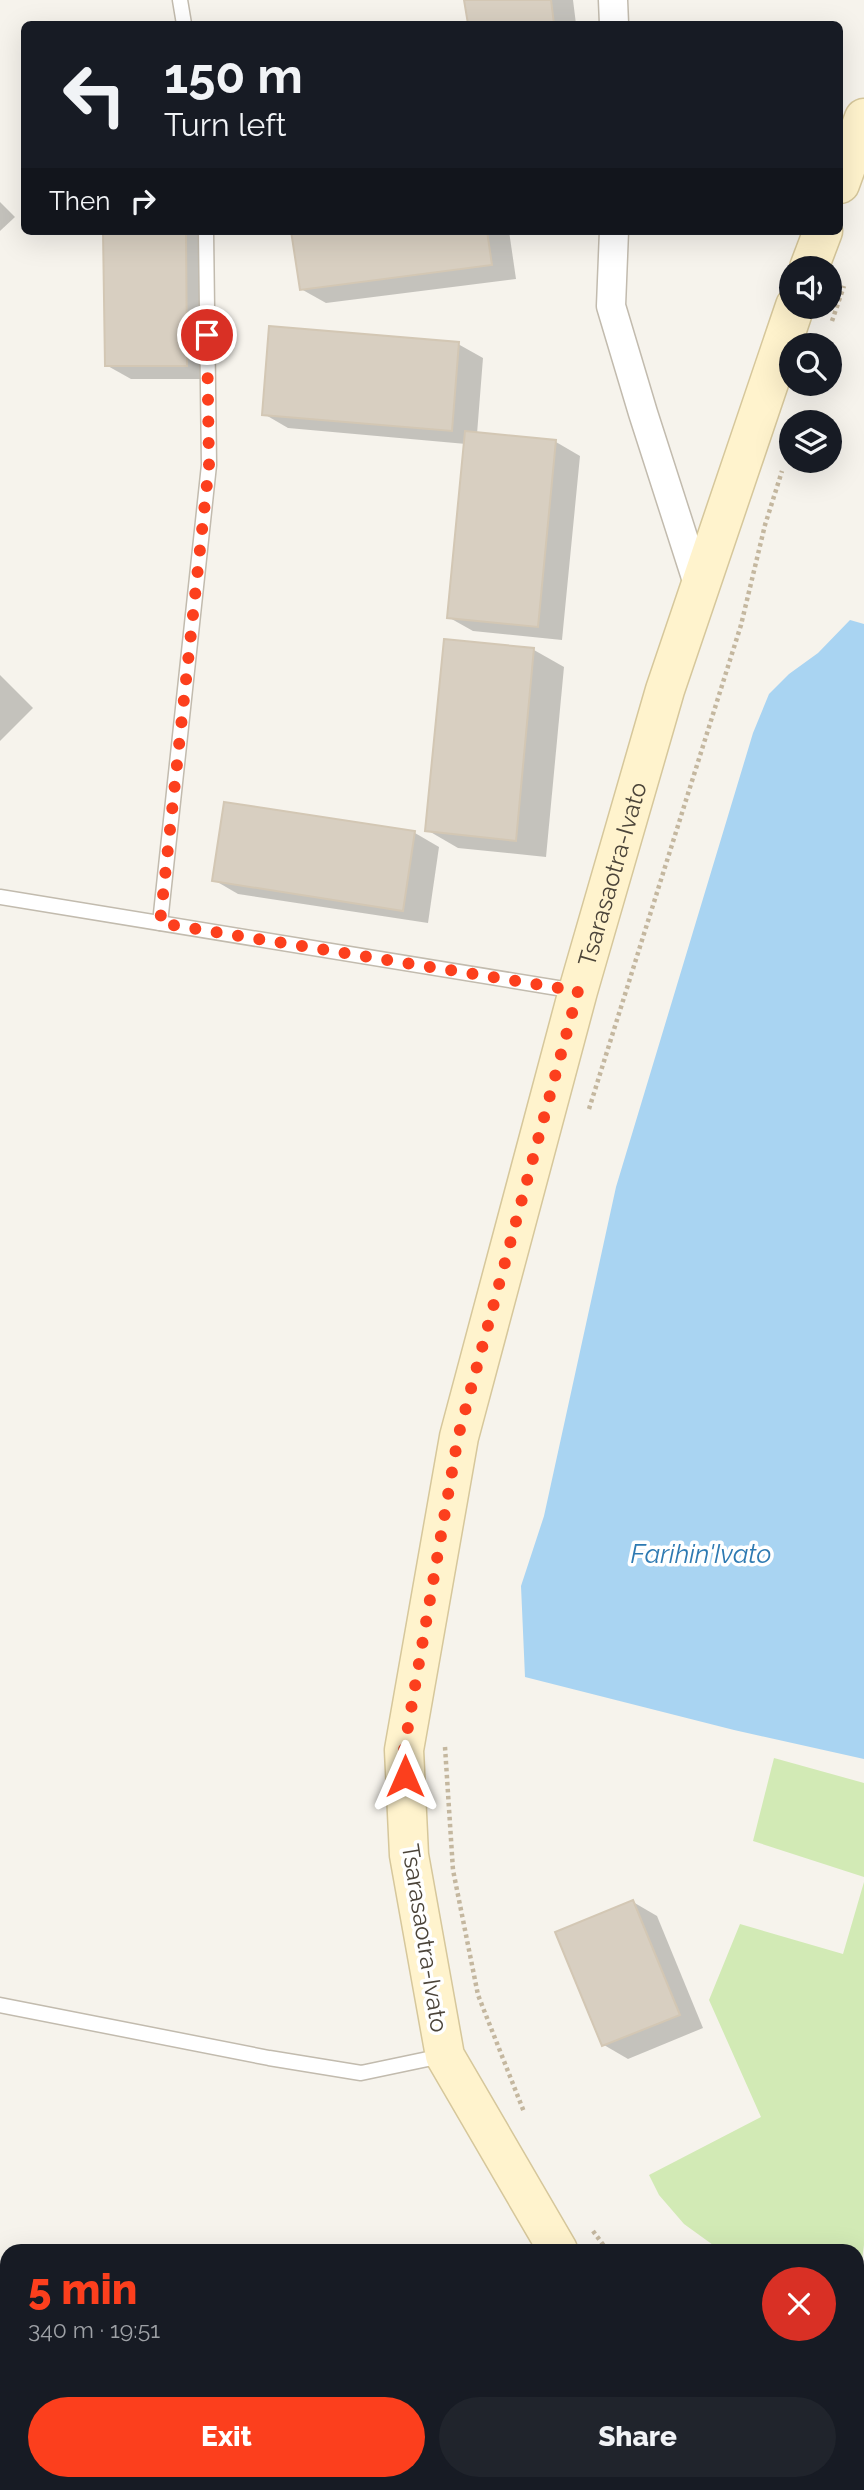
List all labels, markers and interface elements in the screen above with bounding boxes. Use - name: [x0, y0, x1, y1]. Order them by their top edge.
- text: 150 m: [164, 47, 303, 104]
- icon: left: [49, 49, 140, 140]
- text: Turn left: [164, 106, 286, 143]
- icon: right: [124, 182, 162, 220]
- text: Then: [49, 186, 110, 216]
- map controls: [779, 256, 842, 473]
- button: sound: [779, 256, 842, 319]
- pin: [177, 305, 237, 365]
- icon: arrive: [188, 316, 226, 354]
- button: search: [779, 333, 842, 396]
- button: layers: [779, 410, 842, 473]
- street label: Tsarasaotra-Ivato: [571, 779, 652, 969]
- water label: Farihin'Ivato: [631, 1539, 771, 1569]
- position arrow: [368, 1739, 442, 1813]
- street label: Tsarasaotra-Ivato: [396, 1842, 454, 2034]
- text: 5 min: [28, 2265, 138, 2314]
- button: close: [762, 2267, 836, 2341]
- text: 340 m · 19:51: [28, 2316, 160, 2343]
- button: Exit: [28, 2397, 425, 2477]
- button: Share: [439, 2397, 836, 2477]

